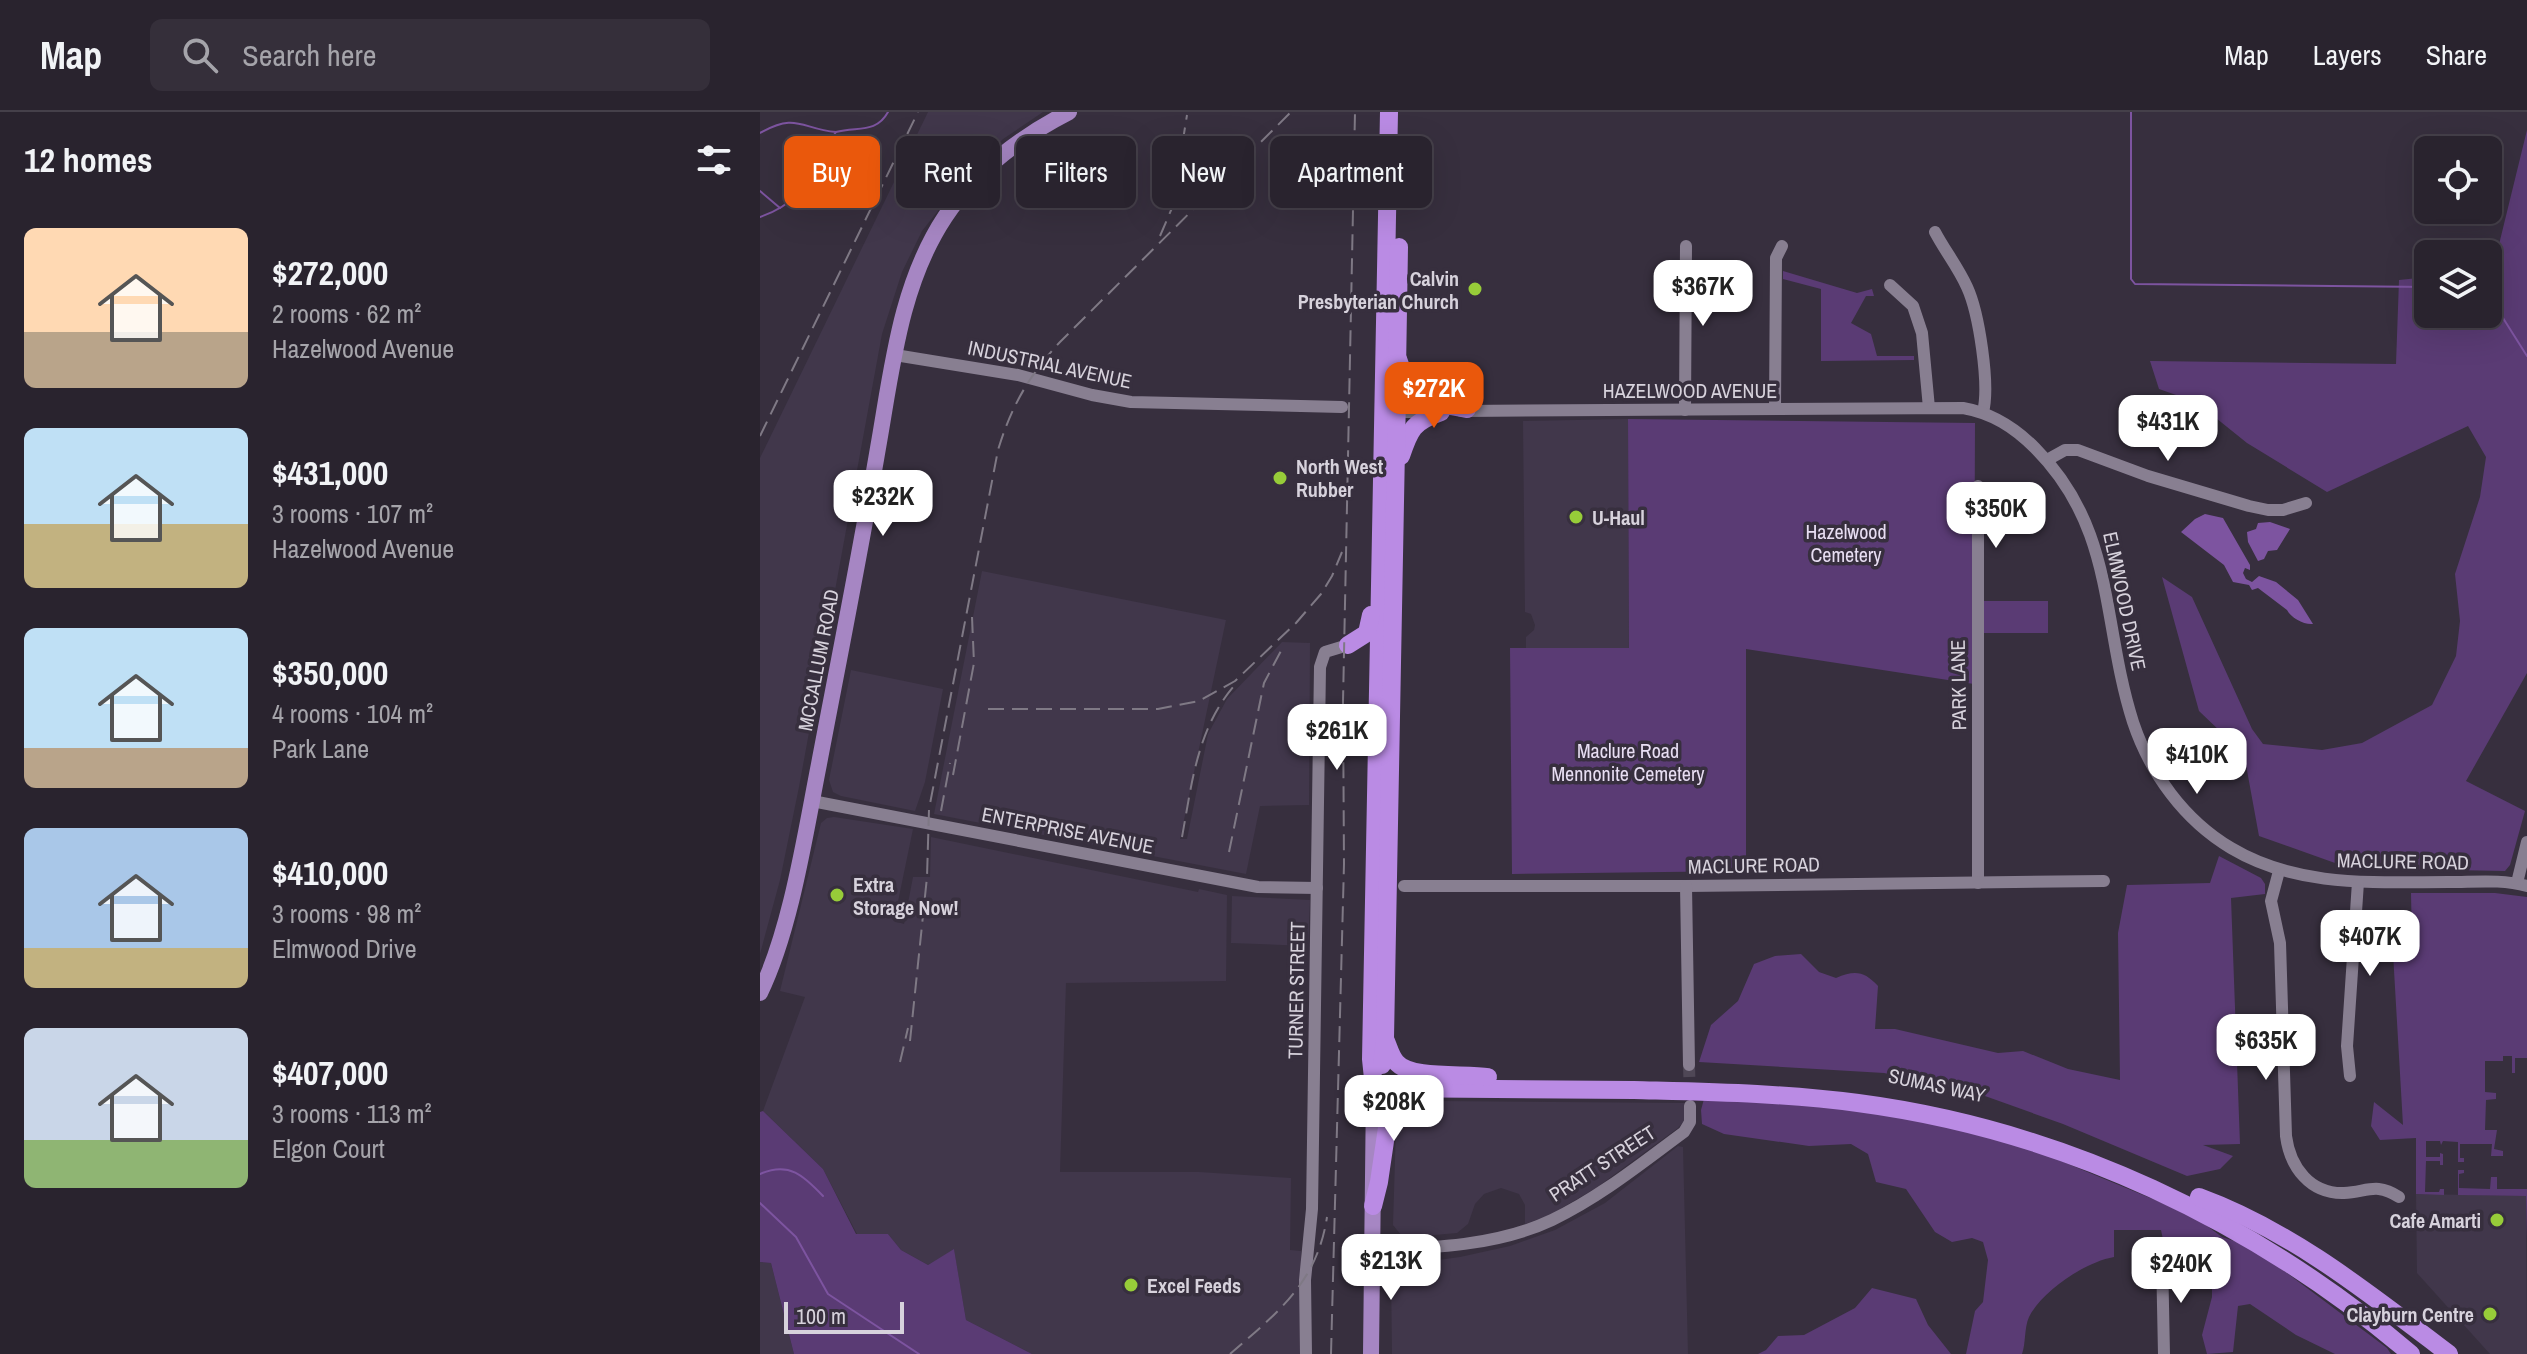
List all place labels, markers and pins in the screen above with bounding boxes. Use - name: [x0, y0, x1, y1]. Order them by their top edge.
- pin: $367K: [1647, 260, 1759, 328]
- place label: Calvin Presbyterian Church: [1298, 265, 1459, 315]
- marker: Calvin Presbyterian Church: [1466, 280, 1484, 298]
- pin: $272K: [1378, 362, 1490, 430]
- pin: $431K: [2112, 395, 2224, 463]
- place label: North West Rubber: [1296, 453, 1384, 503]
- marker: North West Rubber: [1271, 469, 1289, 487]
- pin: $232K: [827, 470, 939, 538]
- pin: $350K: [1940, 482, 2052, 550]
- place label: U-Haul: [1592, 504, 1645, 531]
- marker: U-Haul: [1567, 508, 1585, 526]
- pin: $261K: [1281, 704, 1393, 772]
- pin: $410K: [2141, 728, 2253, 796]
- place label: Extra Storage Now!: [853, 871, 959, 921]
- marker: Extra Storage Now!: [828, 886, 846, 904]
- pin: $407K: [2314, 910, 2426, 978]
- pin: $635K: [2210, 1014, 2322, 1082]
- pin: $208K: [1338, 1075, 1450, 1143]
- place label: Cafe Amarti: [2390, 1207, 2481, 1234]
- marker: Cafe Amarti: [2488, 1211, 2506, 1229]
- pin: $213K: [1335, 1234, 1447, 1302]
- pin: $240K: [2125, 1237, 2237, 1305]
- place label: Excel Feeds: [1147, 1272, 1241, 1299]
- marker: Excel Feeds: [1122, 1276, 1140, 1294]
- place label: Clayburn Centre: [2346, 1301, 2474, 1328]
- marker: Clayburn Centre: [2481, 1305, 2499, 1323]

